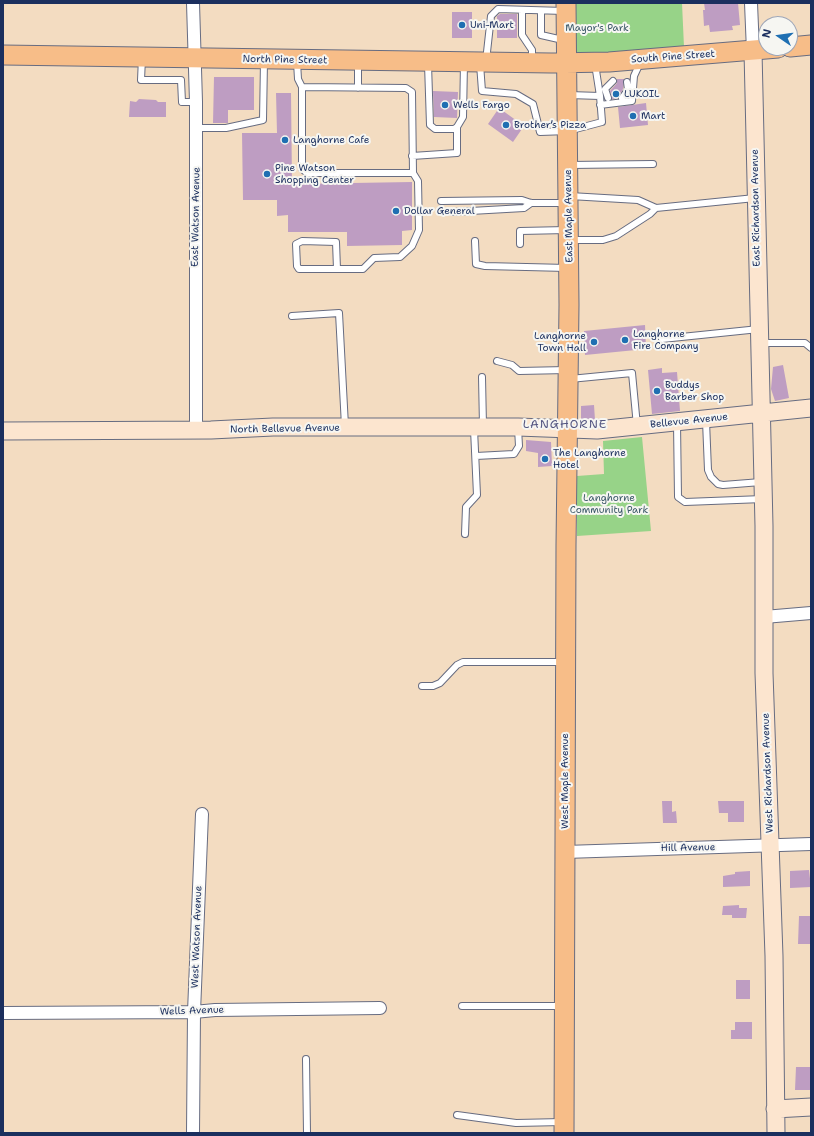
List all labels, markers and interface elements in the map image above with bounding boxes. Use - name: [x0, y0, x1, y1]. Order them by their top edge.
- north arrow: [758, 16, 798, 56]
- place label: Uni-Mart: [470, 19, 514, 31]
- marker: Uni-Mart: [457, 20, 467, 30]
- park label: Mayor's Park: [565, 22, 629, 34]
- text: N: [759, 27, 775, 39]
- street label: South Pine Street: [631, 48, 715, 66]
- street label: North Pine Street: [243, 53, 327, 67]
- place label: LUKOIL: [624, 88, 660, 100]
- marker: LUKOIL: [611, 89, 621, 99]
- place label: Wells Fargo: [453, 99, 510, 111]
- marker: Wells Fargo: [440, 100, 450, 110]
- place label: Mart: [641, 110, 665, 122]
- marker: Mart: [628, 111, 638, 121]
- place label: Brother’s Pizza: [514, 119, 586, 131]
- marker: Brother’s Pizza: [501, 120, 511, 130]
- place label: Langhorne Cafe: [293, 134, 369, 146]
- marker: Langhorne Cafe: [280, 135, 290, 145]
- street label: East Richardson Avenue: [749, 149, 763, 267]
- place label: Pine Watson Shopping Center: [275, 162, 354, 186]
- street label: East Watson Avenue: [189, 167, 203, 267]
- marker: Pine Watson Shopping Center: [262, 169, 272, 179]
- street label: East Maple Avenue: [562, 169, 576, 263]
- place label: Dollar General: [404, 205, 475, 217]
- marker: Dollar General: [391, 206, 401, 216]
- place label: Langhorne Fire Company: [633, 328, 699, 352]
- place label: Langhorne Town Hall: [534, 330, 586, 354]
- marker: Langhorne Fire Company: [620, 335, 630, 345]
- marker: Langhorne Town Hall: [589, 337, 599, 347]
- place label: Buddys Barber Shop: [665, 379, 724, 402]
- marker: Buddys Barber Shop: [652, 386, 662, 396]
- street label: Bellevue Avenue: [649, 411, 729, 431]
- district label: LANGHORNE: [523, 418, 607, 432]
- street label: North Bellevue Avenue: [230, 422, 340, 436]
- place label: The Langhorne Hotel: [553, 447, 626, 470]
- marker: The Langhorne Hotel: [540, 454, 550, 464]
- park label: Langhorne Community Park: [570, 492, 648, 516]
- street label: West Richardson Avenue: [760, 713, 776, 833]
- street label: West Maple Avenue: [559, 733, 571, 829]
- street label: Hill Avenue: [661, 842, 715, 854]
- street label: West Watson Avenue: [189, 886, 205, 988]
- street label: Wells Avenue: [160, 1004, 224, 1018]

